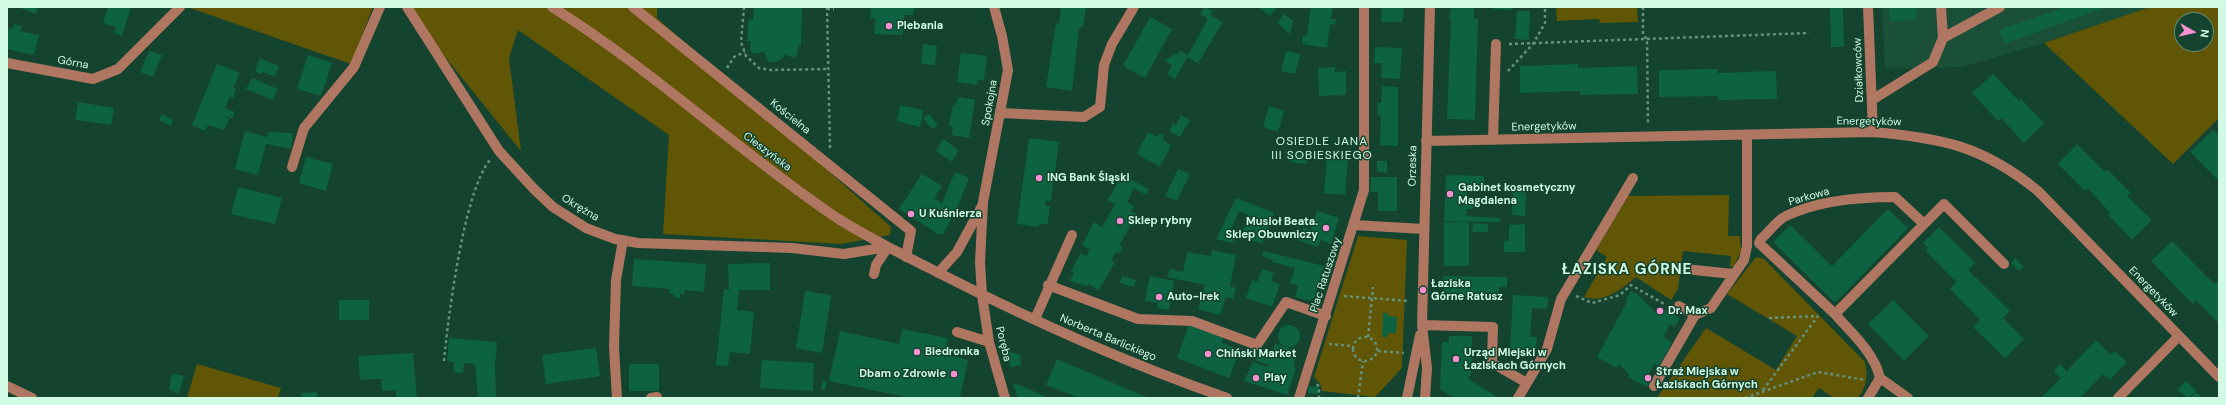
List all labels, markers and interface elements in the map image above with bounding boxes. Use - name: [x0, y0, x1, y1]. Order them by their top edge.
- north arrow: [2174, 12, 2214, 52]
- place label: Plebania: [897, 19, 943, 33]
- marker: Plebania: [884, 21, 894, 31]
- text: N: [2197, 29, 2212, 38]
- street label: Działkowców: [1851, 37, 1867, 103]
- street label: Górna: [56, 54, 90, 72]
- street label: Spokojna: [979, 79, 1001, 127]
- street label: Kościelna: [767, 97, 813, 137]
- street label: Energetyków: [1836, 115, 1902, 129]
- street label: Energetyków: [1511, 120, 1577, 134]
- street label: Cieszyńska: [740, 130, 794, 174]
- district label: OSIEDLE JANA III SOBIESKIEGO: [1271, 135, 1373, 163]
- street label: Orzeska: [1406, 145, 1420, 187]
- place label: ING Bank Śląski: [1047, 171, 1130, 185]
- marker: ING Bank Śląski: [1034, 173, 1044, 183]
- place label: Gabinet kosmetyczny Magdalena: [1458, 181, 1575, 207]
- street label: Parkowa: [1787, 185, 1831, 209]
- marker: Gabinet kosmetyczny Magdalena: [1445, 189, 1455, 199]
- street label: Okrężna: [559, 192, 601, 224]
- place label: U Kuśnierza: [919, 207, 982, 221]
- marker: U Kuśnierza: [906, 209, 916, 219]
- place label: Sklep rybny: [1128, 214, 1192, 228]
- place label: Musioł Beata. Sklep Obuwniczy: [1226, 215, 1318, 241]
- marker: Sklep rybny: [1115, 216, 1125, 226]
- marker: Musioł Beata. Sklep Obuwniczy: [1321, 223, 1331, 233]
- street label: Plac Ratuszowy: [1308, 236, 1344, 314]
- district label: ŁAZISKA GÓRNE: [1562, 261, 1692, 279]
- street label: Energetyków: [2126, 264, 2180, 320]
- place label: Łaziska Górne Ratusz: [1431, 277, 1503, 303]
- marker: Łaziska Górne Ratusz: [1418, 285, 1428, 295]
- place label: Auto-Irek: [1167, 290, 1220, 304]
- marker: Auto-Irek: [1154, 292, 1164, 302]
- place label: Dr. Max: [1668, 304, 1708, 318]
- marker: Dr. Max: [1655, 306, 1665, 316]
- street label: Norberta Barlickiego: [1058, 312, 1158, 364]
- street label: Poręba: [992, 325, 1014, 363]
- place label: Biedronka: [925, 345, 979, 359]
- place label: Urząd Miejski w Łaziskach Górnych: [1464, 346, 1566, 372]
- marker: Biedronka: [912, 347, 922, 357]
- place label: Chiński Market: [1216, 347, 1296, 361]
- marker: Chiński Market: [1203, 349, 1213, 359]
- marker: Urząd Miejski w Łaziskach Górnych: [1451, 354, 1461, 364]
- place label: Straż Miejska w Łaziskach Górnych: [1656, 365, 1758, 391]
- place label: Dbam o Zdrowie: [859, 367, 946, 381]
- marker: Dbam o Zdrowie: [949, 369, 959, 379]
- place label: Play: [1264, 371, 1287, 385]
- marker: Play: [1251, 373, 1261, 383]
- marker: Straż Miejska w Łaziskach Górnych: [1643, 373, 1653, 383]

